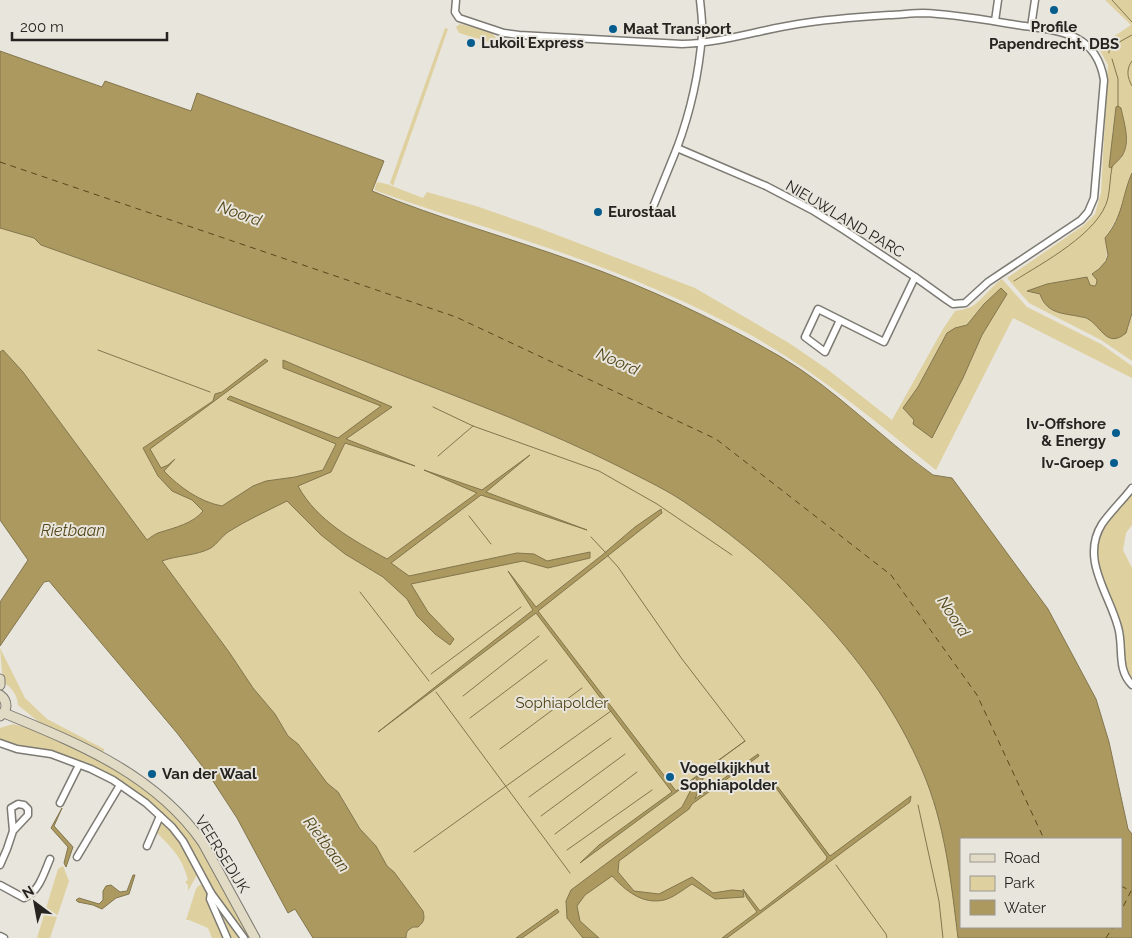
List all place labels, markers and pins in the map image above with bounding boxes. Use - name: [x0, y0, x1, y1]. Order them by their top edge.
- marker: Profile Papendrecht, DBS: [1048, 4, 1060, 16]
- place label: Profile Papendrecht, DBS: [989, 18, 1119, 53]
- place label: Maat Transport: [623, 20, 732, 38]
- marker: Maat Transport: [607, 23, 619, 35]
- place label: Lukoil Express: [481, 34, 584, 52]
- marker: Lukoil Express: [465, 37, 477, 49]
- place label: Eurostaal: [608, 203, 676, 221]
- marker: Eurostaal: [592, 206, 604, 218]
- place label: Iv-Offshore & Energy: [1026, 415, 1107, 450]
- marker: Iv-Offshore & Energy: [1110, 427, 1122, 439]
- place label: Iv-Groep: [1041, 454, 1104, 472]
- marker: Iv-Groep: [1108, 457, 1120, 469]
- place label: Vogelkijkhut Sophiapolder: [680, 759, 777, 794]
- place label: Van der Waal: [162, 765, 257, 783]
- marker: Van der Waal: [146, 768, 158, 780]
- marker: Vogelkijkhut Sophiapolder: [664, 771, 676, 783]

